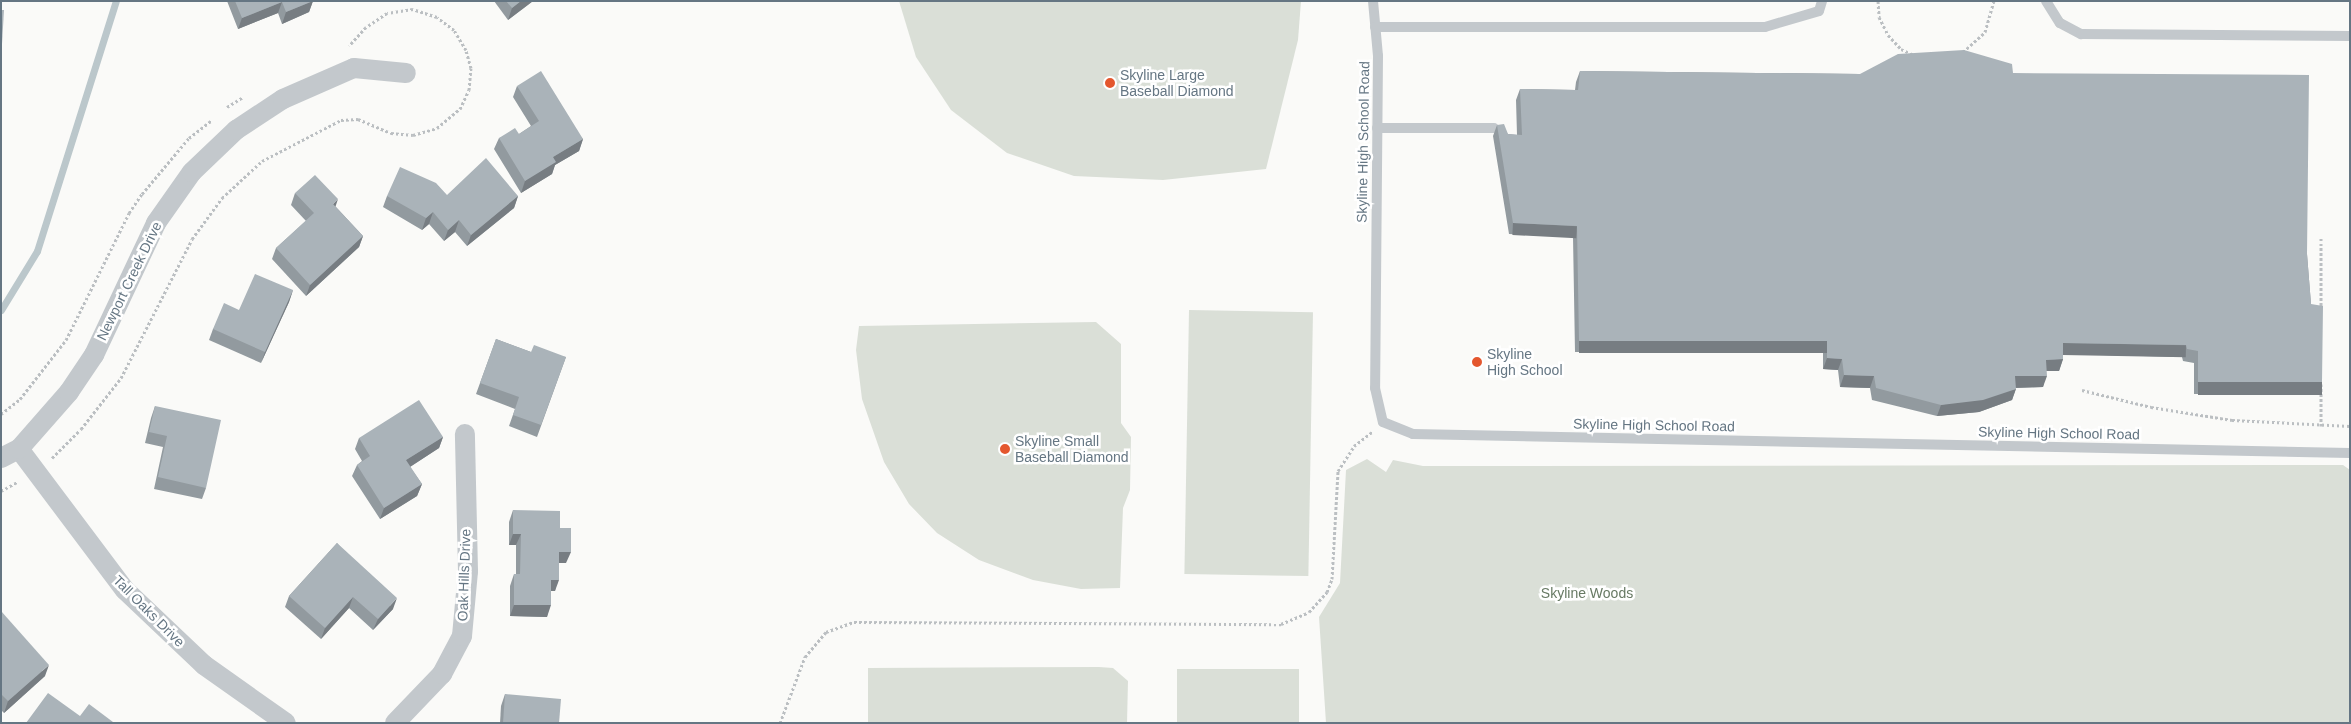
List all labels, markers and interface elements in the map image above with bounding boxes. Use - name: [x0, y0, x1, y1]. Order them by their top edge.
- street label: Skyline High School Road: [1353, 61, 1373, 223]
- place label: Skyline Large Baseball Diamond: [1120, 67, 1234, 100]
- marker: Skyline Large Baseball Diamond: [1104, 77, 1116, 89]
- street label: Newport Creek Drive: [93, 219, 165, 343]
- place label: Skyline High School: [1487, 346, 1562, 378]
- marker: Skyline High School: [1471, 356, 1483, 368]
- street label: Skyline High School Road: [1573, 415, 1735, 435]
- street label: Skyline High School Road: [1978, 423, 2140, 443]
- place label: Skyline Small Baseball Diamond: [1015, 433, 1129, 466]
- marker: Skyline Small Baseball Diamond: [999, 443, 1011, 455]
- street label: Oak Hills Drive: [454, 528, 474, 622]
- street label: Tall Oaks Drive: [110, 572, 188, 650]
- park label: Skyline Woods: [1541, 585, 1633, 601]

